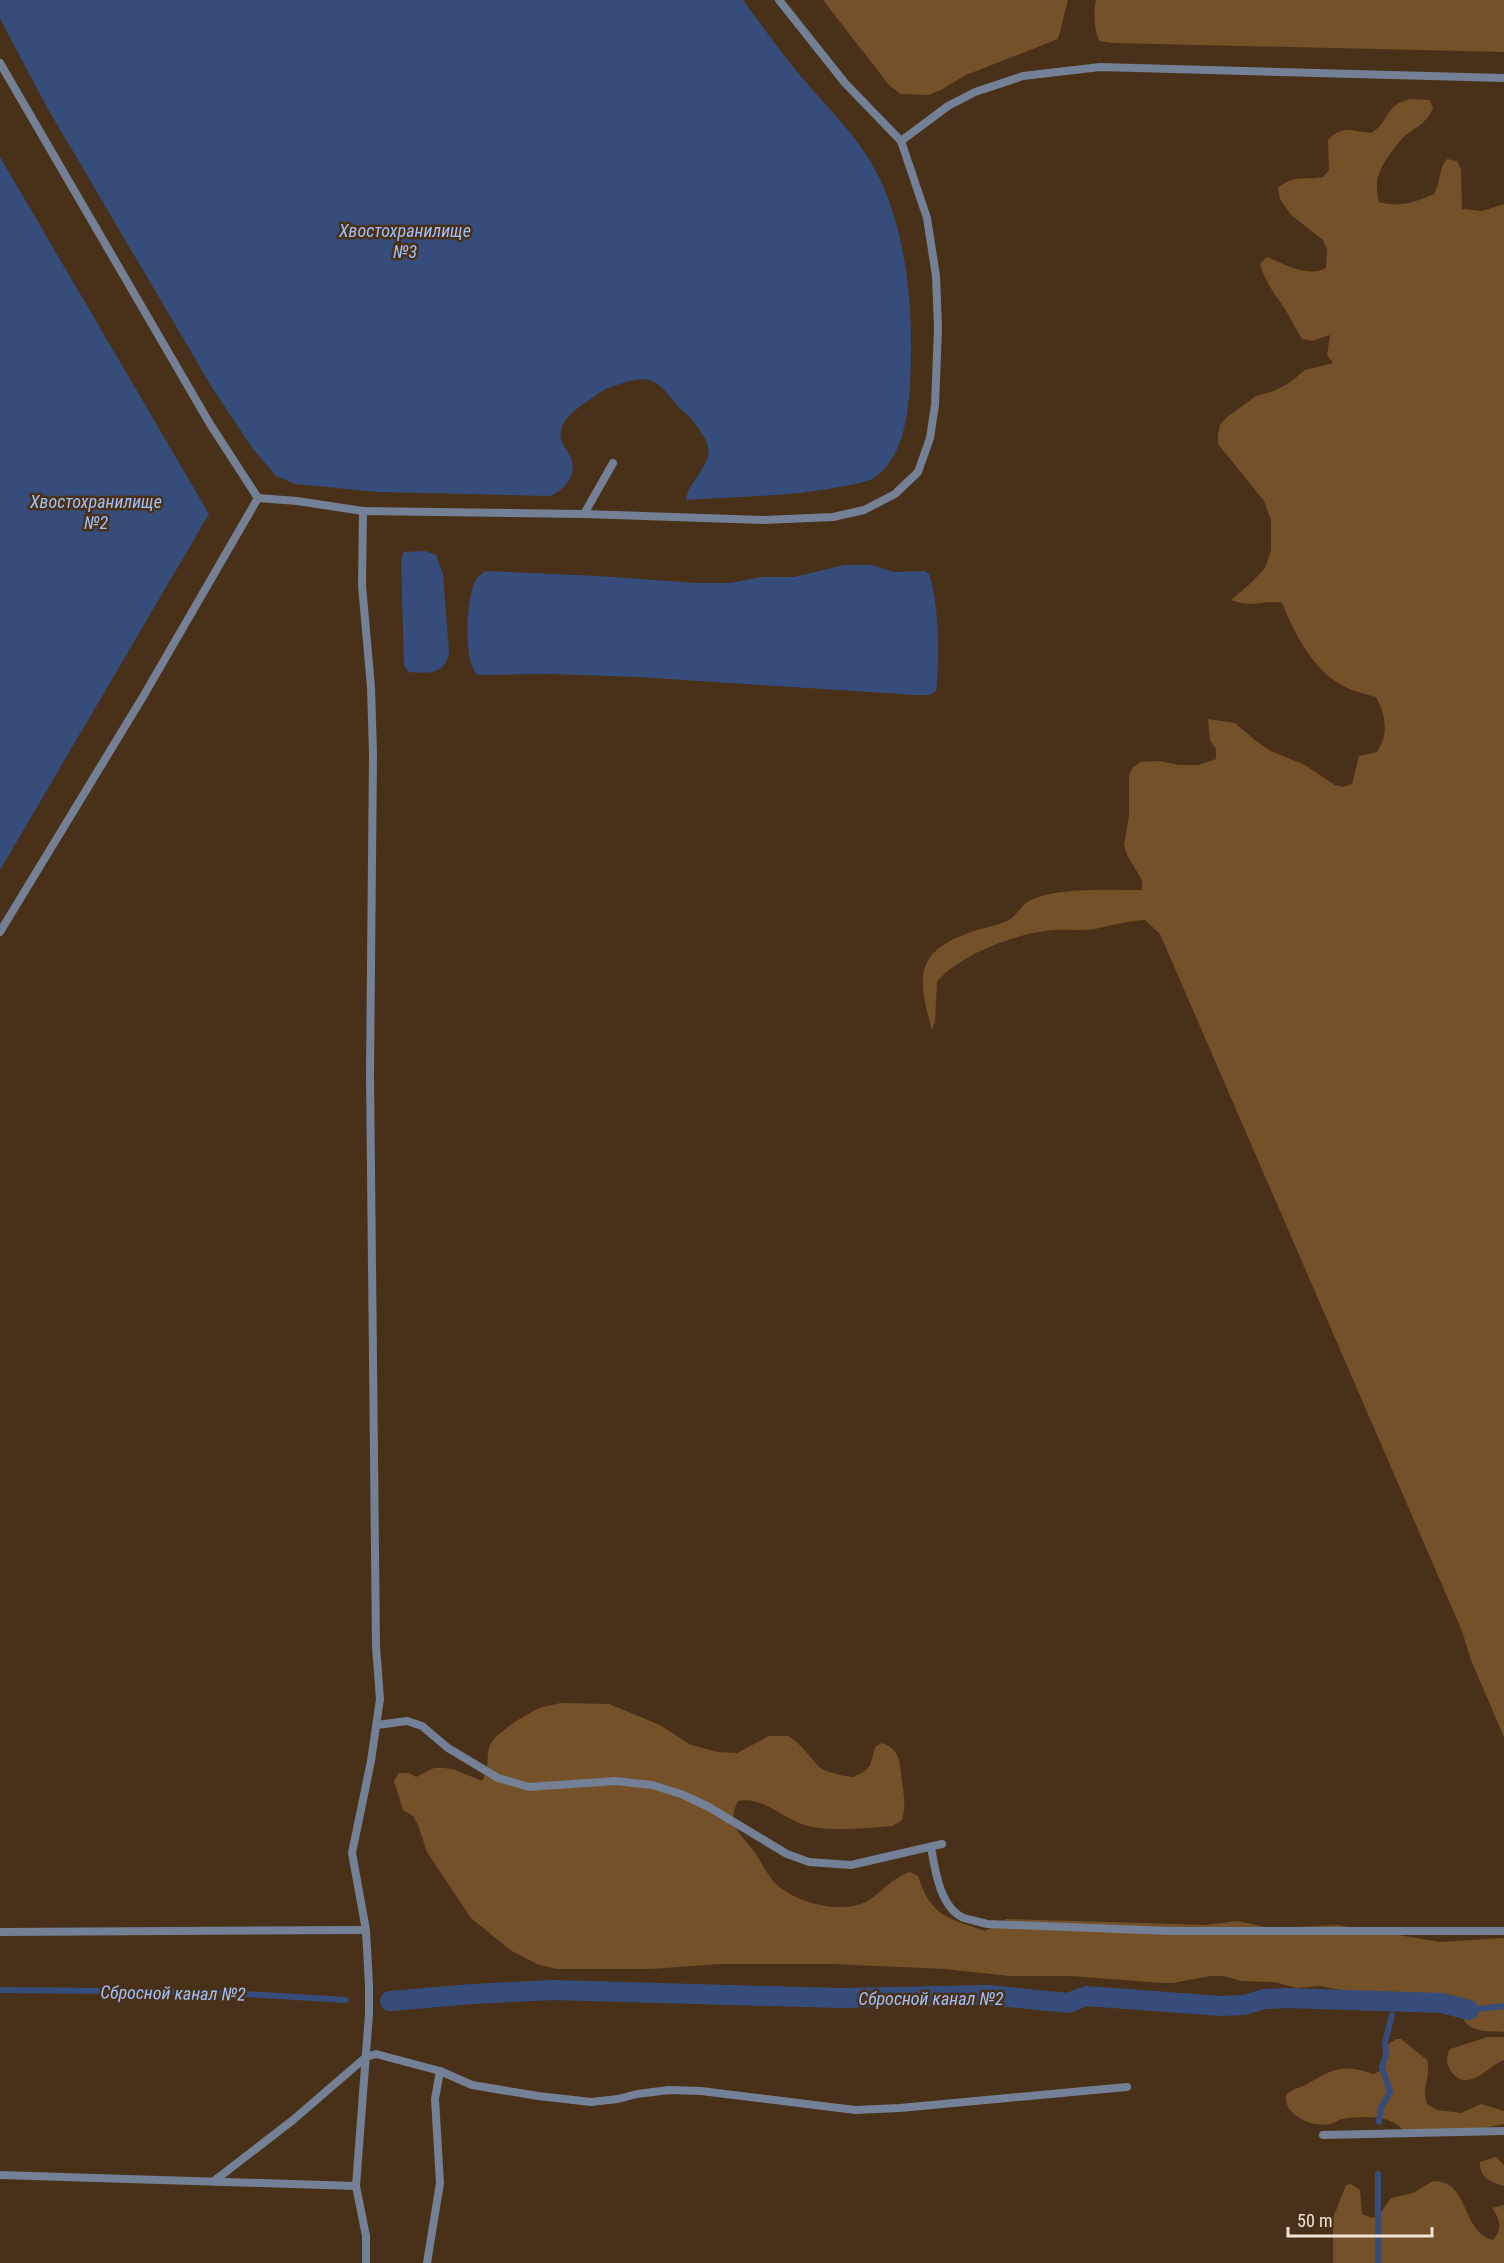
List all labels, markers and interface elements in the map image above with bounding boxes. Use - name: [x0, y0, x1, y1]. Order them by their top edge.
- water label: Хвостохранилище №3: [338, 220, 471, 262]
- water label: Хвостохранилище №2: [29, 491, 162, 533]
- water label: Сбросной канал №2: [100, 1981, 246, 2005]
- water label: Сбросной канал №2: [858, 1988, 1004, 2009]
- scale bar: [1288, 2200, 1432, 2238]
- text: 50 m: [1297, 2210, 1332, 2231]

